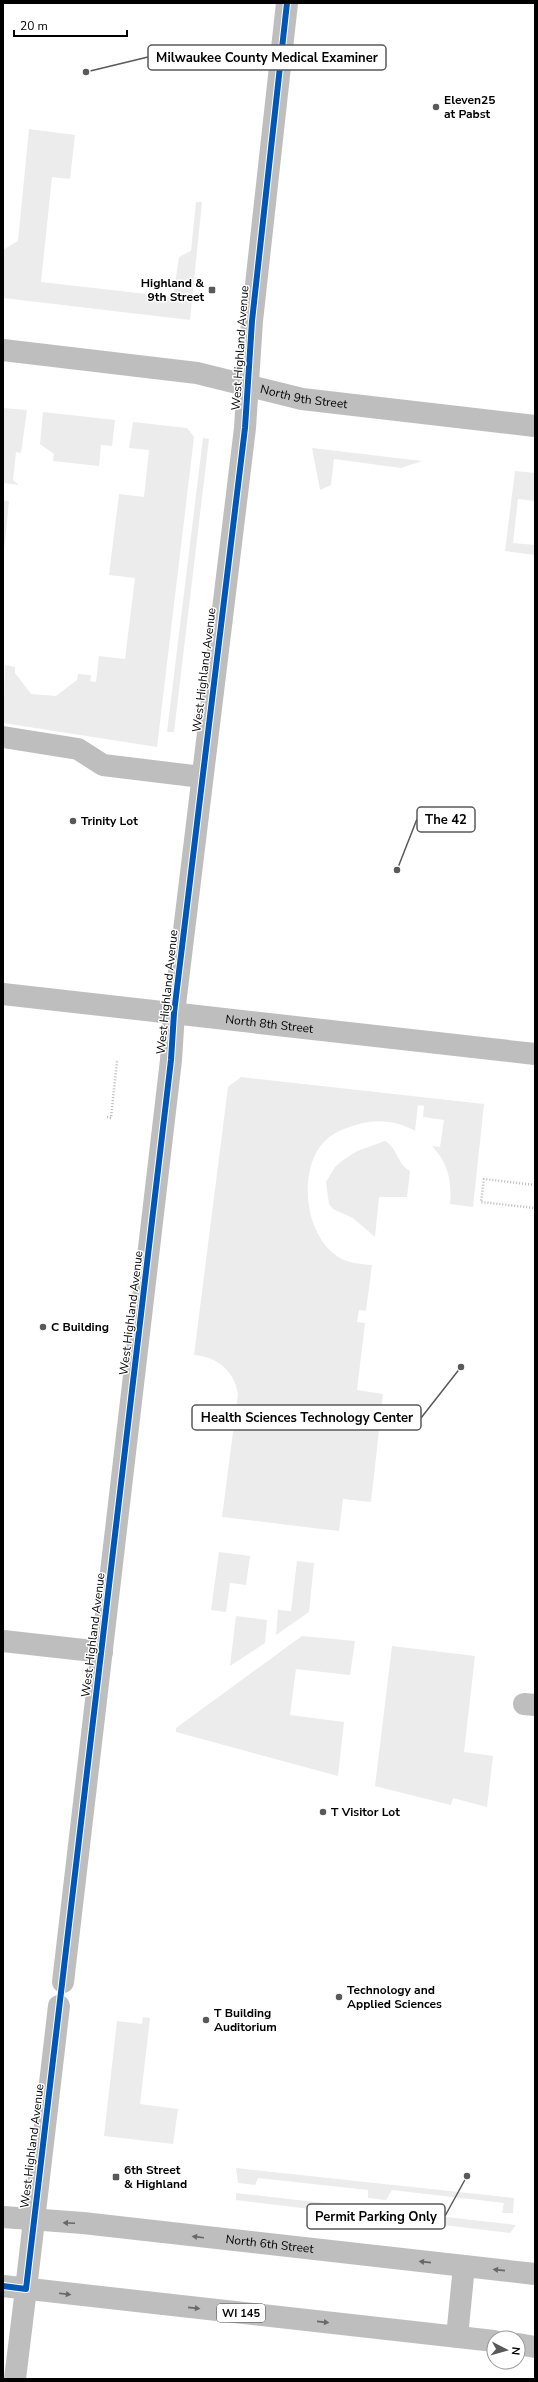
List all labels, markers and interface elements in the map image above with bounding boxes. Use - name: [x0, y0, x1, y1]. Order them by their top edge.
- scale bar: [14, 12, 127, 38]
- text: 20 m: [20, 18, 48, 34]
- callout: Milwaukee County Medical Examiner: [148, 45, 386, 70]
- text: Milwaukee County Medical Examiner: [156, 49, 379, 67]
- place label: Eleven25 at Pabst: [444, 92, 495, 122]
- marker: Eleven25 at Pabst: [431, 102, 441, 112]
- place label: Highland & 9th Street: [141, 275, 204, 305]
- marker: Highland & 9th Street: [207, 285, 217, 295]
- street label: West Highland Avenue: [228, 285, 252, 411]
- street label: North 9th Street: [259, 381, 349, 412]
- street label: West Highland Avenue: [188, 607, 220, 733]
- callout: The 42: [417, 807, 475, 832]
- text: The 42: [425, 811, 467, 829]
- place label: Trinity Lot: [81, 813, 138, 829]
- marker: Trinity Lot: [68, 816, 78, 826]
- street label: West Highland Avenue: [152, 929, 182, 1055]
- street label: North 8th Street: [224, 1011, 315, 1037]
- street label: West Highland Avenue: [115, 1250, 147, 1376]
- place label: C Building: [51, 1319, 109, 1335]
- marker: C Building: [38, 1322, 48, 1332]
- callout: Health Sciences Technology Center: [192, 1405, 421, 1430]
- text: Health Sciences Technology Center: [201, 1409, 414, 1427]
- street label: West Highland Avenue: [77, 1572, 109, 1698]
- place label: T Visitor Lot: [331, 1804, 400, 1820]
- marker: T Visitor Lot: [318, 1807, 328, 1817]
- place label: Technology and Applied Sciences: [347, 1982, 442, 2012]
- marker: Technology and Applied Sciences: [334, 1992, 344, 2002]
- place label: T Building Auditorium: [214, 2005, 277, 2035]
- marker: T Building Auditorium: [201, 2015, 211, 2025]
- street label: West Highland Avenue: [16, 2083, 48, 2209]
- place label: 6th Street & Highland: [124, 2162, 187, 2192]
- marker: 6th Street & Highland: [111, 2172, 121, 2182]
- callout: Permit Parking Only: [307, 2204, 445, 2229]
- text: Permit Parking Only: [315, 2208, 437, 2226]
- one-way arrow: [63, 2219, 75, 2226]
- street label: North 6th Street: [225, 2231, 315, 2257]
- one-way arrow: [192, 2234, 205, 2241]
- one-way arrow: [419, 2259, 431, 2265]
- one-way arrow: [493, 2267, 505, 2273]
- one-way arrow: [59, 2291, 71, 2297]
- road number: WI 145: [217, 2304, 265, 2322]
- one-way arrow: [188, 2305, 200, 2311]
- one-way arrow: [317, 2319, 329, 2325]
- north arrow: [486, 2330, 526, 2370]
- text: N: [508, 2346, 523, 2356]

